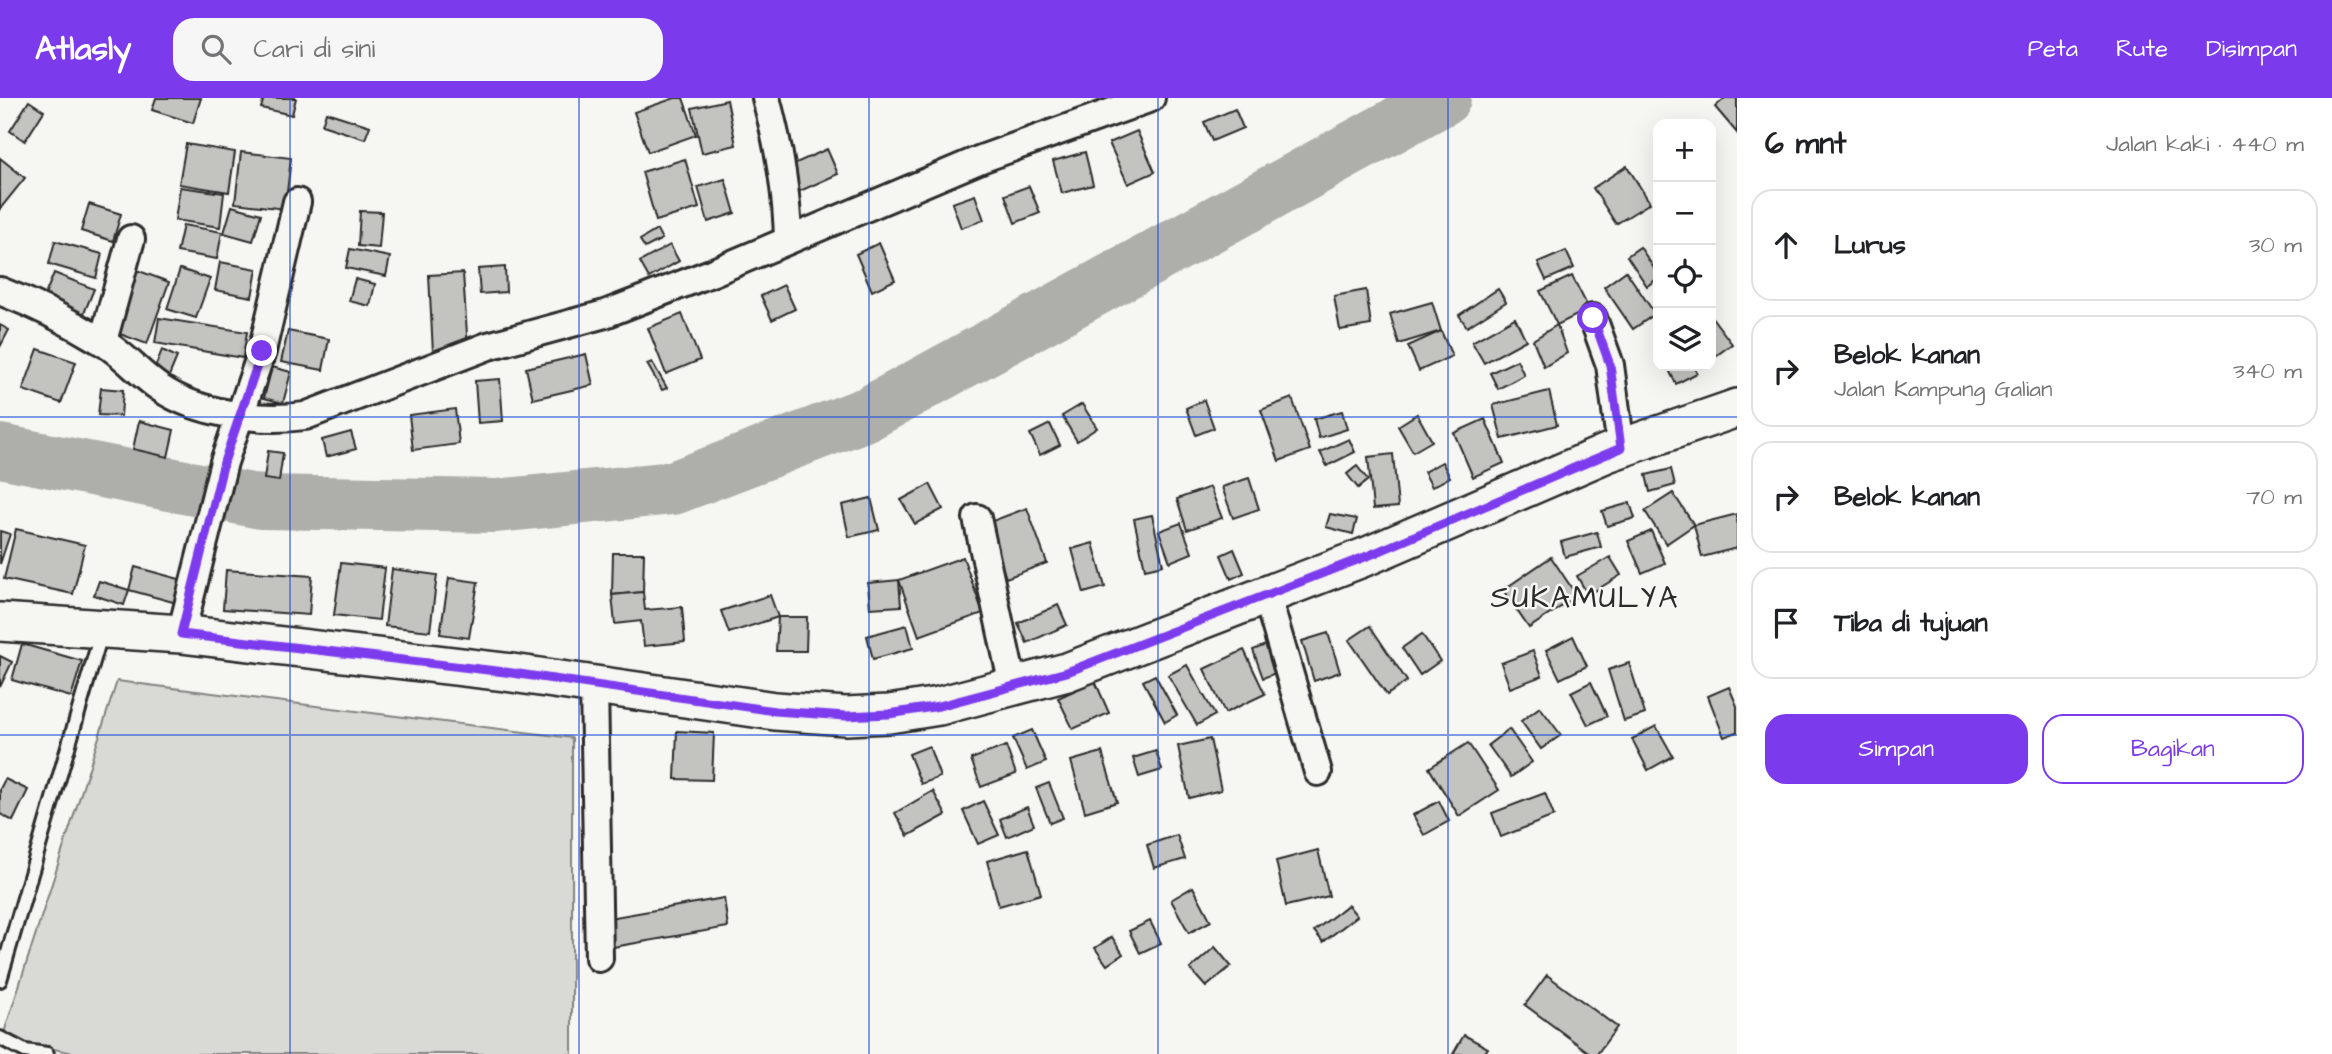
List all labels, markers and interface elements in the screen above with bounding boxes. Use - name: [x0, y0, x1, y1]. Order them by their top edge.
- search box: [173, 18, 663, 81]
- text: Atlasly: [35, 26, 131, 72]
- icon: search: [197, 30, 235, 68]
- text: Cari di sini: [253, 31, 375, 67]
- text: Peta: [2028, 32, 2078, 66]
- text: Rute: [2116, 32, 2168, 66]
- text: Disimpan: [2206, 32, 2297, 66]
- map controls: [1653, 119, 1716, 371]
- button: +: [1653, 119, 1716, 182]
- text: 6 mnt: [1765, 123, 1846, 165]
- text: Jalan kaki · 440 m: [2106, 128, 2304, 160]
- button: −: [1653, 182, 1716, 245]
- icon: ahead: [1767, 226, 1805, 264]
- text: Lurus: [1834, 227, 1906, 263]
- text: 30 m: [2249, 229, 2302, 261]
- button: locate: [1653, 245, 1716, 308]
- route start: [1577, 302, 1608, 333]
- button: layers: [1653, 308, 1716, 371]
- route end: [246, 335, 277, 366]
- text: Belok kanan: [1834, 337, 1980, 373]
- icon: right: [1767, 352, 1805, 390]
- text: 340 m: [2233, 355, 2302, 387]
- text: Jalan Kampung Galian: [1834, 373, 2052, 405]
- icon: right: [1767, 478, 1805, 516]
- text: Belok kanan: [1834, 479, 1980, 515]
- text: 70 m: [2246, 481, 2302, 513]
- district label: SUKAMULYA: [1490, 577, 1680, 619]
- icon: arrive: [1767, 604, 1805, 642]
- text: Tiba di tujuan: [1834, 605, 1988, 641]
- button: Simpan: [1765, 714, 2028, 784]
- button: Bagikan: [2042, 714, 2304, 784]

